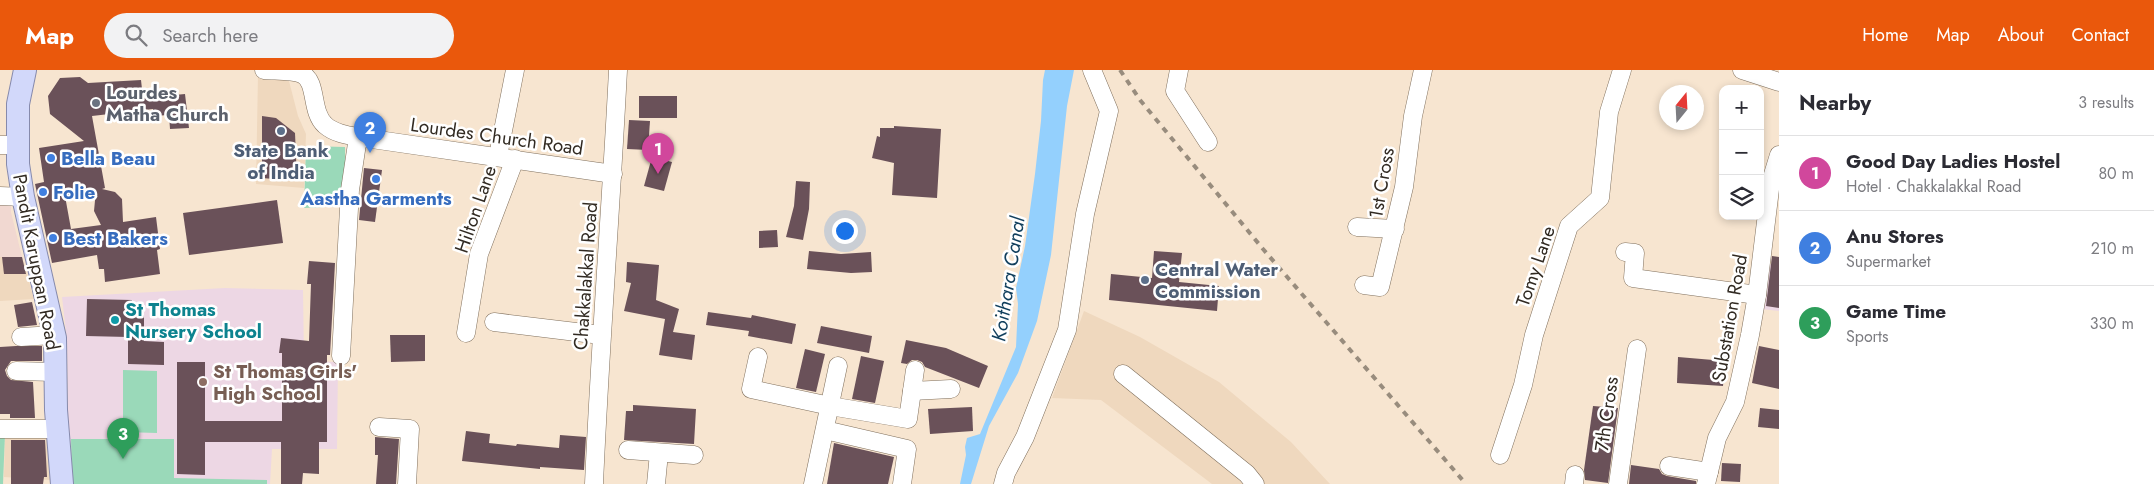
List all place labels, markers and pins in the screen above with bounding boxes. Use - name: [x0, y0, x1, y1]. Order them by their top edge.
- place label: Lourdes Matha Church: [106, 79, 229, 128]
- marker: Lourdes Matha Church: [90, 97, 102, 109]
- pin: 2: [354, 112, 386, 153]
- marker: State Bank of India: [275, 125, 287, 137]
- pin: 1: [642, 133, 674, 174]
- place label: State Bank of India: [233, 137, 329, 186]
- place label: Bella Beau: [61, 145, 155, 172]
- marker: Bella Beau: [45, 152, 57, 164]
- marker: Aastha Garments: [370, 173, 382, 185]
- place label: Folie: [53, 179, 96, 206]
- place label: Aastha Garments: [299, 185, 452, 212]
- marker: Folie: [37, 186, 49, 198]
- place label: Best Bakers: [63, 225, 168, 252]
- marker: Best Bakers: [47, 232, 59, 244]
- place label: Central Water Commission: [1155, 256, 1279, 305]
- marker: Central Water Commission: [1139, 274, 1151, 286]
- place label: St Thomas Nursery School: [125, 296, 262, 345]
- marker: St Thomas Nursery School: [109, 314, 121, 326]
- place label: St Thomas Girls' High School: [213, 358, 357, 407]
- marker: St Thomas Girls' High School: [197, 376, 209, 388]
- pin: 3: [107, 418, 139, 459]

